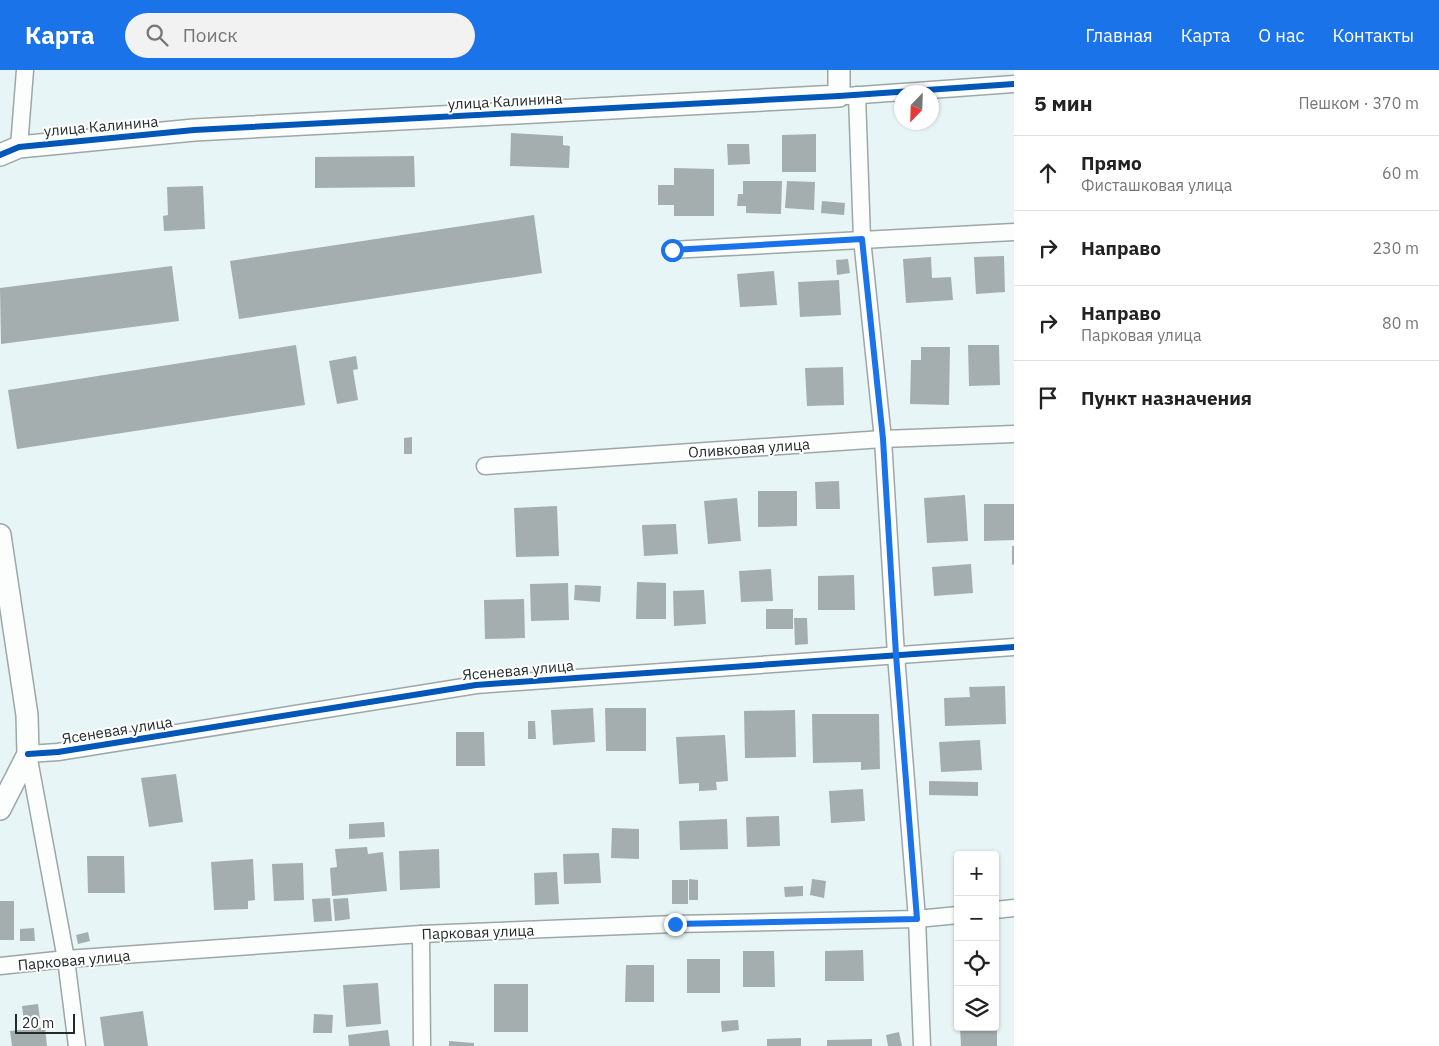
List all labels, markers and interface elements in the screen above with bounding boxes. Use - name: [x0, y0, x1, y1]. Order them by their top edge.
- search box: [125, 13, 475, 58]
- text: Карта: [25, 19, 95, 51]
- icon: search: [143, 21, 171, 49]
- text: Поиск: [183, 23, 238, 47]
- text: Главная: [1085, 24, 1153, 47]
- text: Карта: [1181, 24, 1230, 47]
- text: О нас: [1258, 24, 1305, 47]
- text: Контакты: [1333, 24, 1414, 47]
- north arrow: [894, 85, 939, 130]
- street label: улица Калинина: [447, 89, 563, 113]
- text: 5 мин: [1034, 89, 1093, 117]
- text: Пешком · 370 m: [1298, 93, 1419, 113]
- street label: улица Калинина: [43, 112, 159, 140]
- text: Прямо: [1081, 151, 1142, 175]
- icon: ahead: [1034, 159, 1062, 187]
- text: 60 m: [1382, 163, 1419, 183]
- text: Фисташковая улица: [1081, 175, 1232, 195]
- icon: right: [1034, 234, 1062, 262]
- text: Направо: [1081, 236, 1161, 260]
- text: 230 m: [1372, 238, 1419, 258]
- route start: [661, 239, 684, 262]
- text: Направо: [1081, 301, 1161, 325]
- icon: right: [1034, 309, 1062, 337]
- text: 80 m: [1382, 313, 1419, 333]
- text: Парковая улица: [1081, 325, 1201, 345]
- icon: arrive: [1034, 384, 1062, 412]
- text: Пункт назначения: [1081, 386, 1252, 410]
- street label: Оливковая улица: [688, 434, 810, 462]
- street label: Ясеневая улица: [461, 656, 575, 684]
- street label: Ясеневая улица: [60, 712, 174, 748]
- map controls: [954, 851, 999, 1031]
- button: +: [954, 851, 999, 896]
- button: −: [954, 896, 999, 941]
- route end: [664, 913, 687, 936]
- street label: Парковая улица: [421, 921, 535, 943]
- button: locate: [954, 941, 999, 986]
- street label: Парковая улица: [17, 946, 131, 974]
- button: layers: [954, 986, 999, 1031]
- scale bar: [15, 1011, 75, 1034]
- text: 20 m: [22, 1014, 54, 1032]

